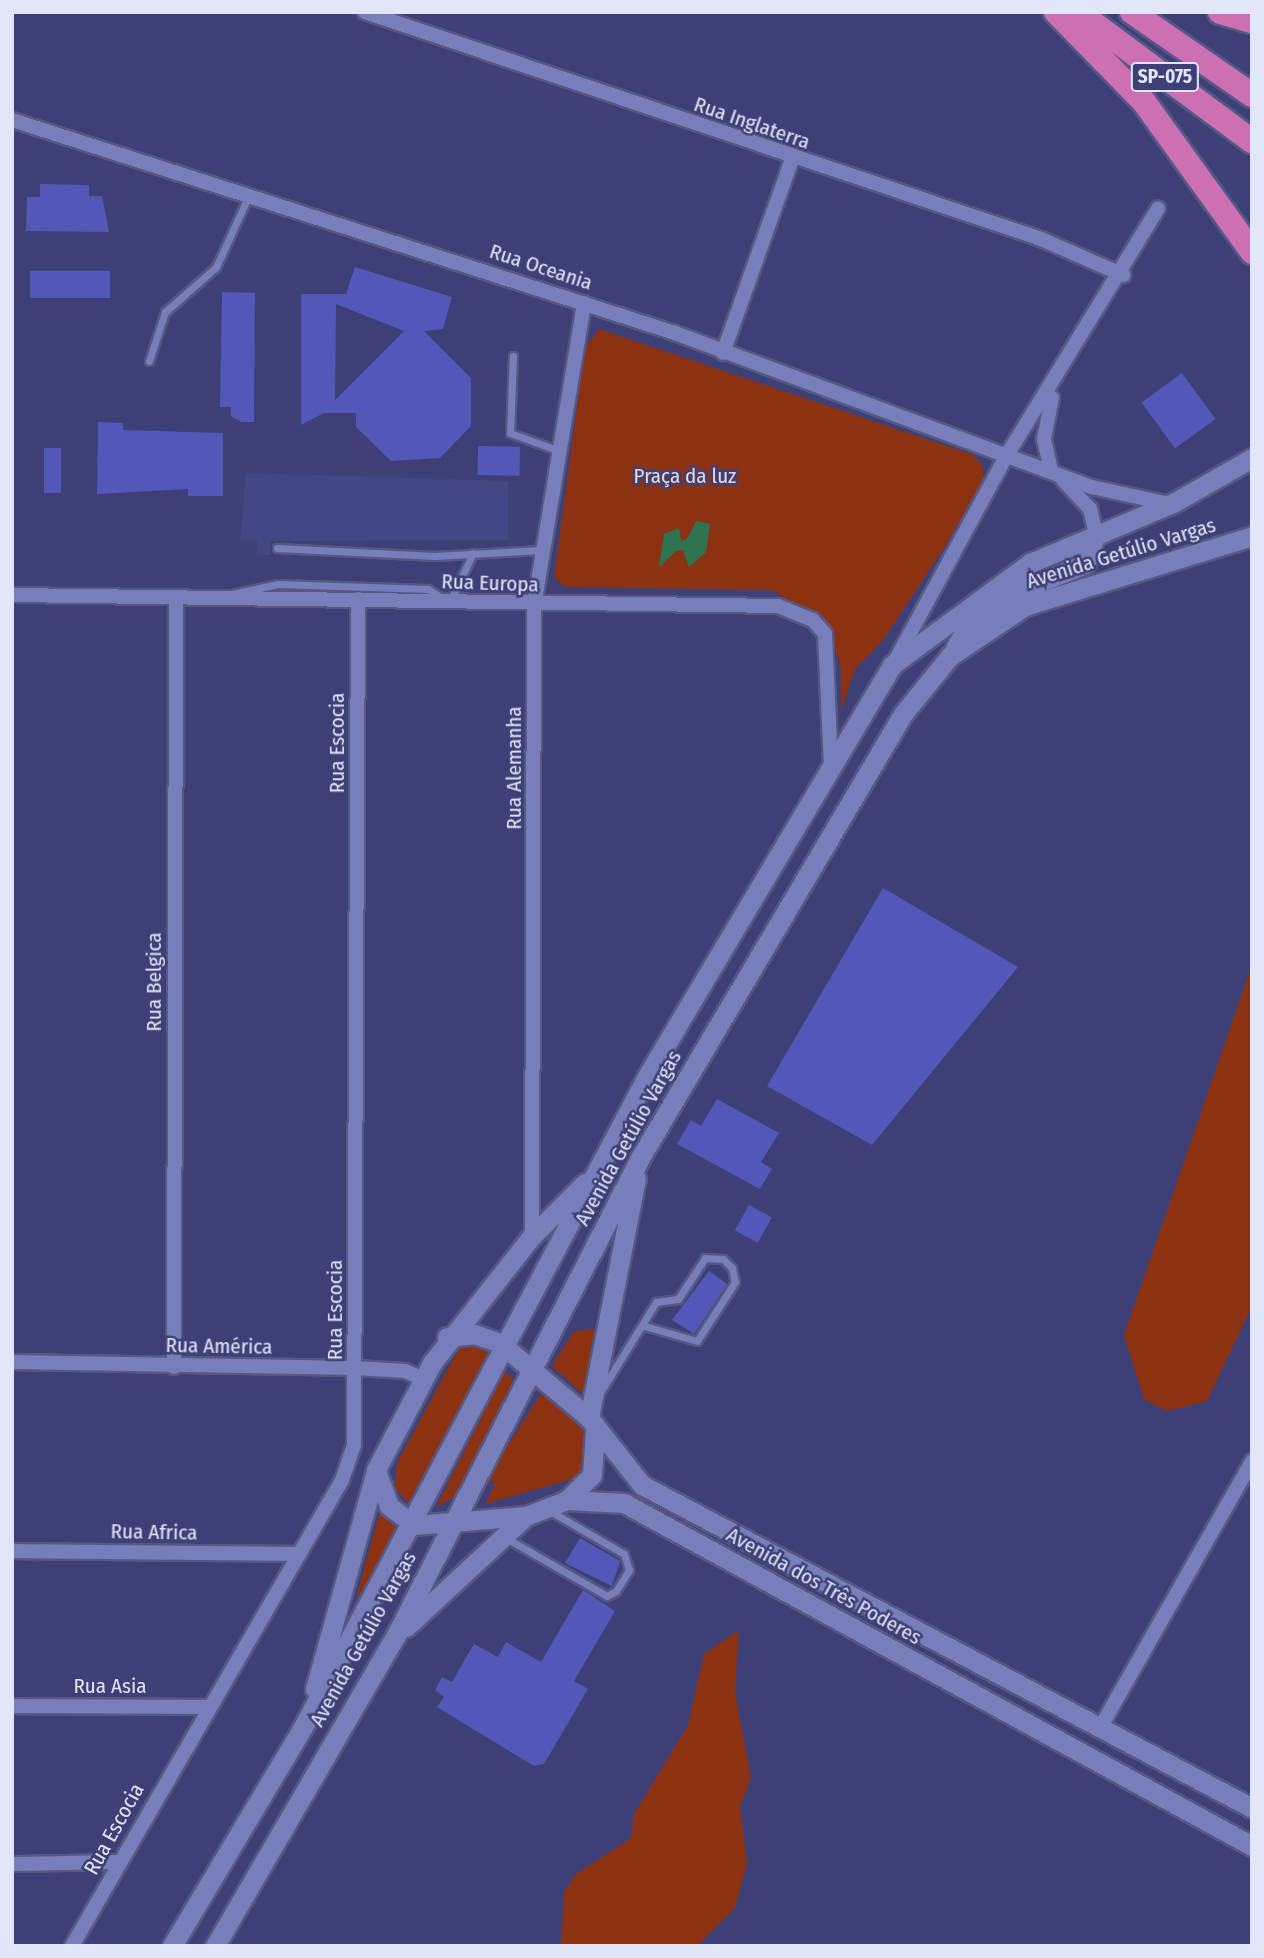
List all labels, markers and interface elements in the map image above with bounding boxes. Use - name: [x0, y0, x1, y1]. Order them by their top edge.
- road number: SP-075: [1130, 61, 1200, 92]
- street label: Rua Inglaterra: [691, 91, 813, 155]
- street label: Rua Oceania: [486, 239, 596, 295]
- park label: Praça da luz: [634, 463, 736, 489]
- street label: Avenida Getúlio Vargas: [1023, 512, 1219, 594]
- street label: Rua Europa: [441, 569, 539, 597]
- street label: Rua Escocia: [324, 693, 350, 793]
- street label: Rua Alemanha: [501, 706, 527, 830]
- street label: Rua Belgica: [141, 932, 167, 1032]
- street label: Avenida Getúlio Vargas: [569, 1046, 687, 1230]
- street label: Rua Escocia: [322, 1260, 348, 1360]
- street label: Rua América: [165, 1332, 273, 1360]
- street label: Rua Africa: [110, 1519, 198, 1545]
- street label: Avenida dos Três Poderes: [722, 1522, 926, 1650]
- street label: Avenida Getúlio Vargas: [304, 1547, 422, 1731]
- street label: Rua Asia: [73, 1673, 147, 1699]
- street label: Rua Escocia: [79, 1779, 149, 1879]

